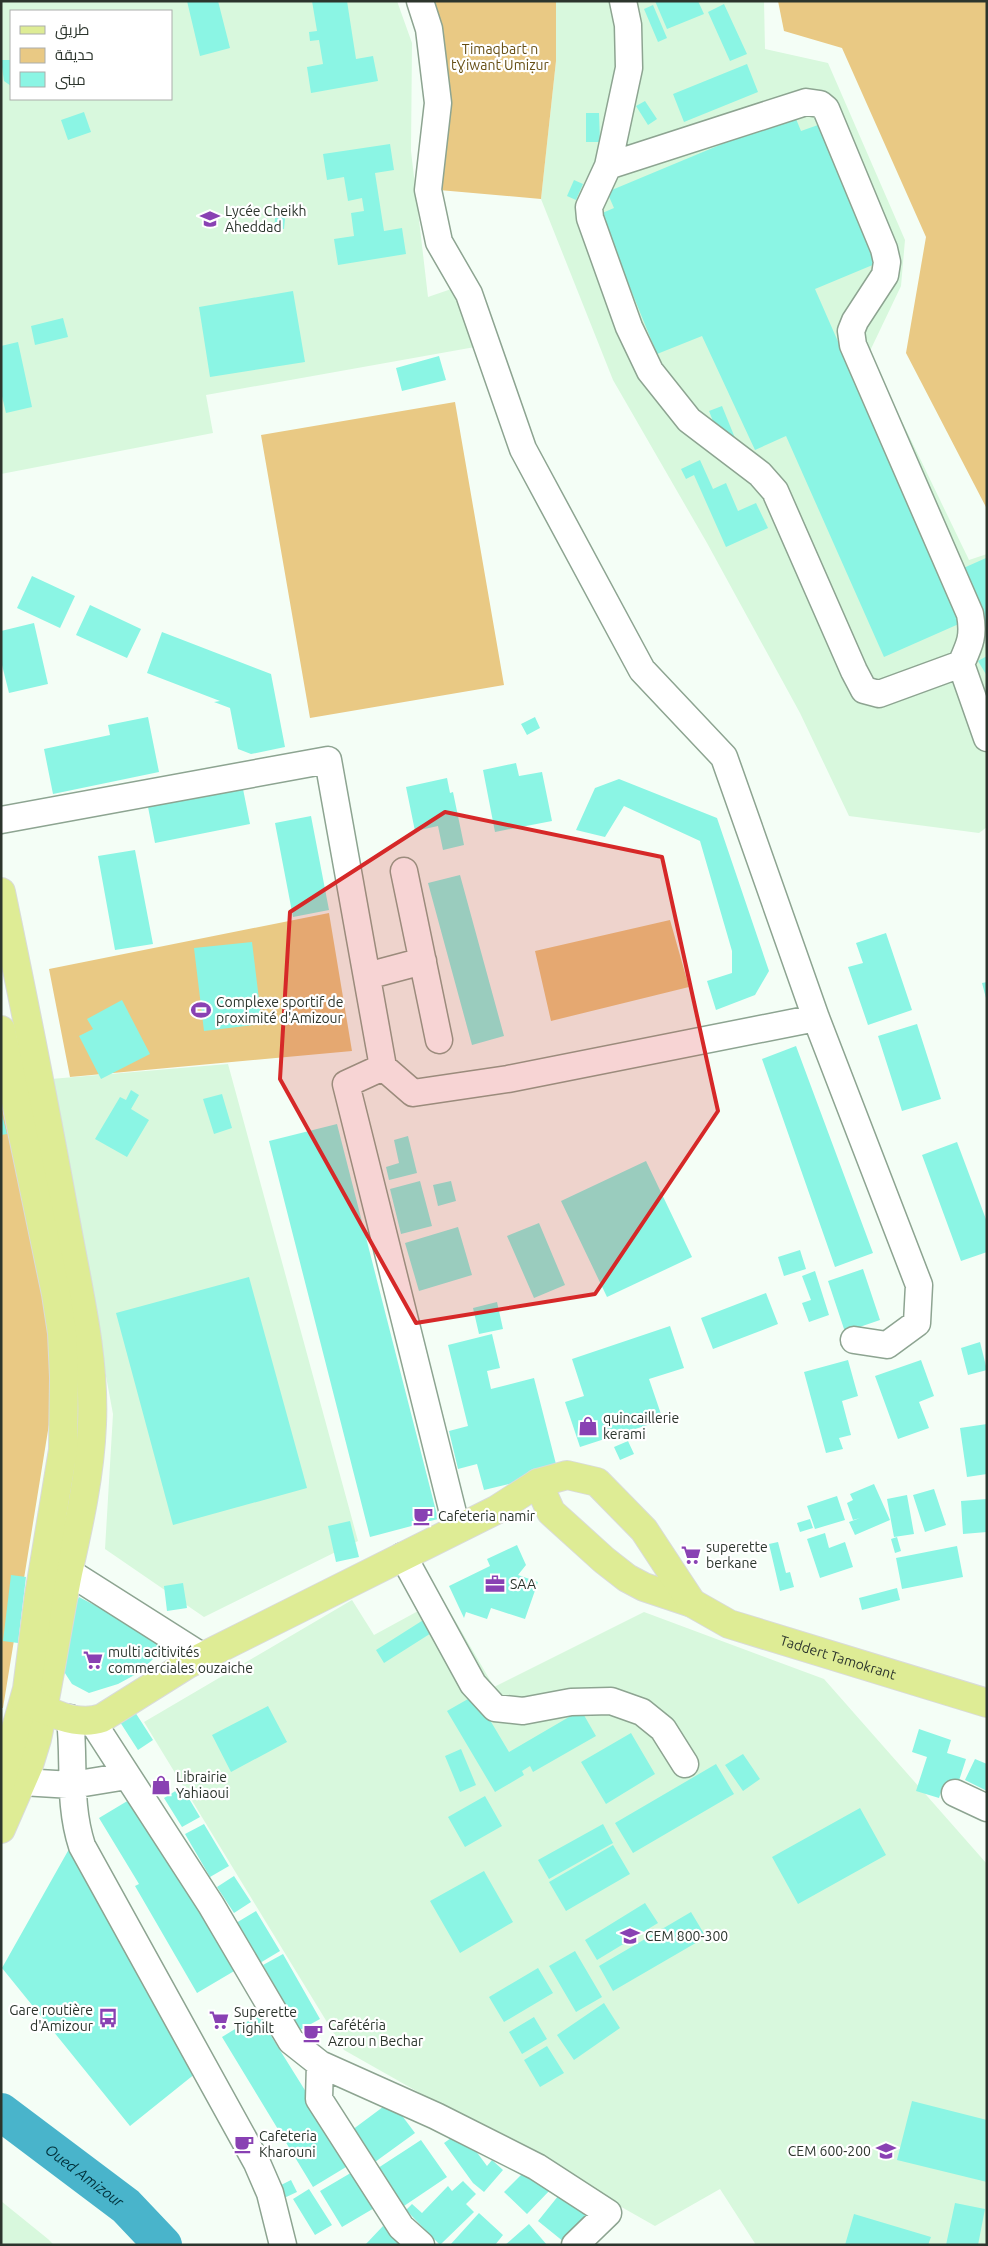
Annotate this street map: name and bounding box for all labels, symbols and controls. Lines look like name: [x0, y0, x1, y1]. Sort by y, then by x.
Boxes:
legend: [10, 10, 172, 100]
text: طريق: [55, 21, 89, 40]
park label: Timaqbart n tɣiwant Umiẓur: [451, 41, 550, 73]
text: حديقة: [55, 46, 94, 63]
text: مبنى: [55, 71, 86, 90]
place label: Lycée Cheikh Aheddad: [225, 203, 307, 235]
school or university icon: Lycée Cheikh Aheddad: [199, 208, 221, 230]
place label: Complexe sportif de proximité d'Amizour: [216, 994, 344, 1026]
sports icon: Complexe sportif de proximité d'Amizour: [190, 999, 212, 1021]
place label: quincaillerie kerami: [603, 1410, 679, 1442]
shop icon: quincaillerie kerami: [577, 1415, 599, 1437]
cafe icon: Cafeteria namir: [412, 1505, 434, 1527]
place label: Cafeteria namir: [438, 1508, 536, 1524]
place label: superette berkane: [706, 1539, 768, 1571]
supermarket icon: superette berkane: [680, 1544, 702, 1566]
office icon: SAA: [484, 1573, 506, 1595]
place label: SAA: [510, 1576, 536, 1592]
street label: Taddert Tamokrant: [778, 1632, 899, 1683]
place label: multi acitivités commerciales ouzaiche: [108, 1644, 253, 1676]
supermarket icon: multi acitivités commerciales ouzaiche: [82, 1649, 104, 1671]
place label: Librairie Yahiaoui: [176, 1769, 229, 1801]
shop icon: Librairie Yahiaoui: [150, 1774, 172, 1796]
school or university icon: CEM 800-300: [619, 1925, 641, 1947]
place label: CEM 800-300: [645, 1928, 728, 1944]
place label: Gare routière d'Amizour: [9, 2002, 94, 2034]
place label: Superette Tighilt: [234, 2004, 297, 2036]
bus stop icon: Gare routière d'Amizour: [97, 2007, 119, 2029]
supermarket icon: Superette Tighilt: [208, 2009, 230, 2031]
place label: Cafétéria Azrou n Bechar: [328, 2017, 424, 2049]
cafe icon: Cafétéria Azrou n Bechar: [302, 2022, 324, 2044]
place label: Cafeteria Kharouni: [259, 2128, 317, 2160]
cafe icon: Cafeteria Kharouni: [233, 2133, 255, 2155]
water label: Oued Amizour: [42, 2140, 128, 2211]
school or university icon: CEM 600-200: [875, 2140, 897, 2162]
place label: CEM 600-200: [788, 2143, 871, 2159]

